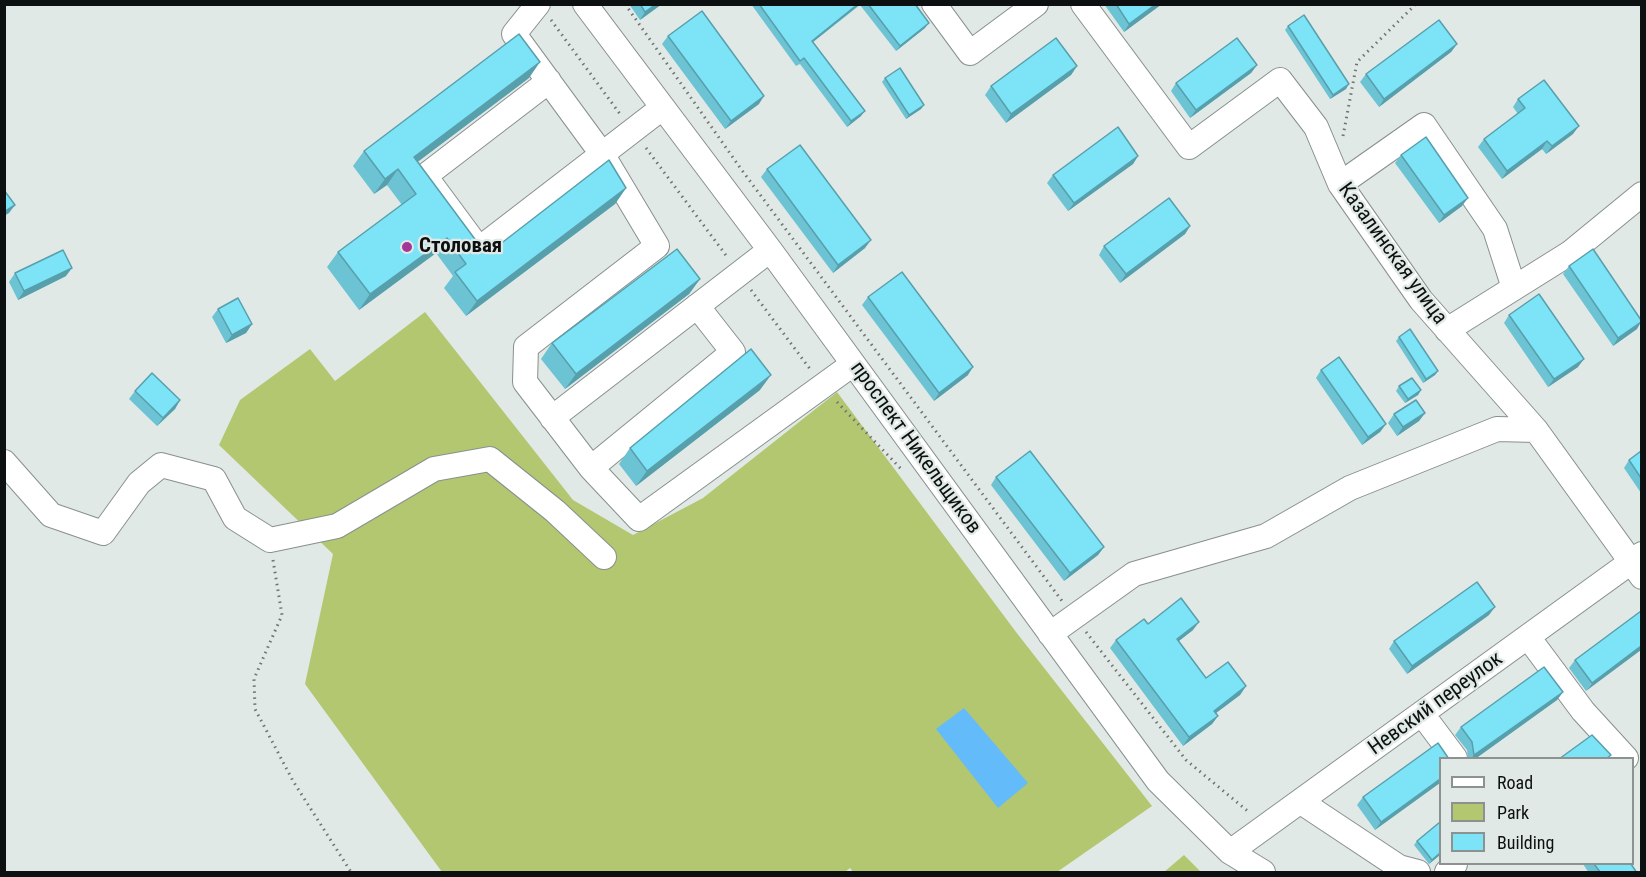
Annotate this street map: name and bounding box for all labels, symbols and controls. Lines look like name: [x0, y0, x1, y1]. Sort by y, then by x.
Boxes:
street label: Казалинская улица: [1332, 178, 1452, 330]
place label: Столовая: [419, 234, 502, 260]
marker: Столовая: [400, 240, 414, 254]
street label: проспект Никельщиков: [844, 357, 986, 539]
street label: Невский переулок: [1364, 647, 1508, 761]
legend: [1439, 757, 1634, 865]
text: Road: [1497, 772, 1533, 793]
text: Park: [1497, 802, 1529, 823]
text: Building: [1497, 832, 1554, 853]

